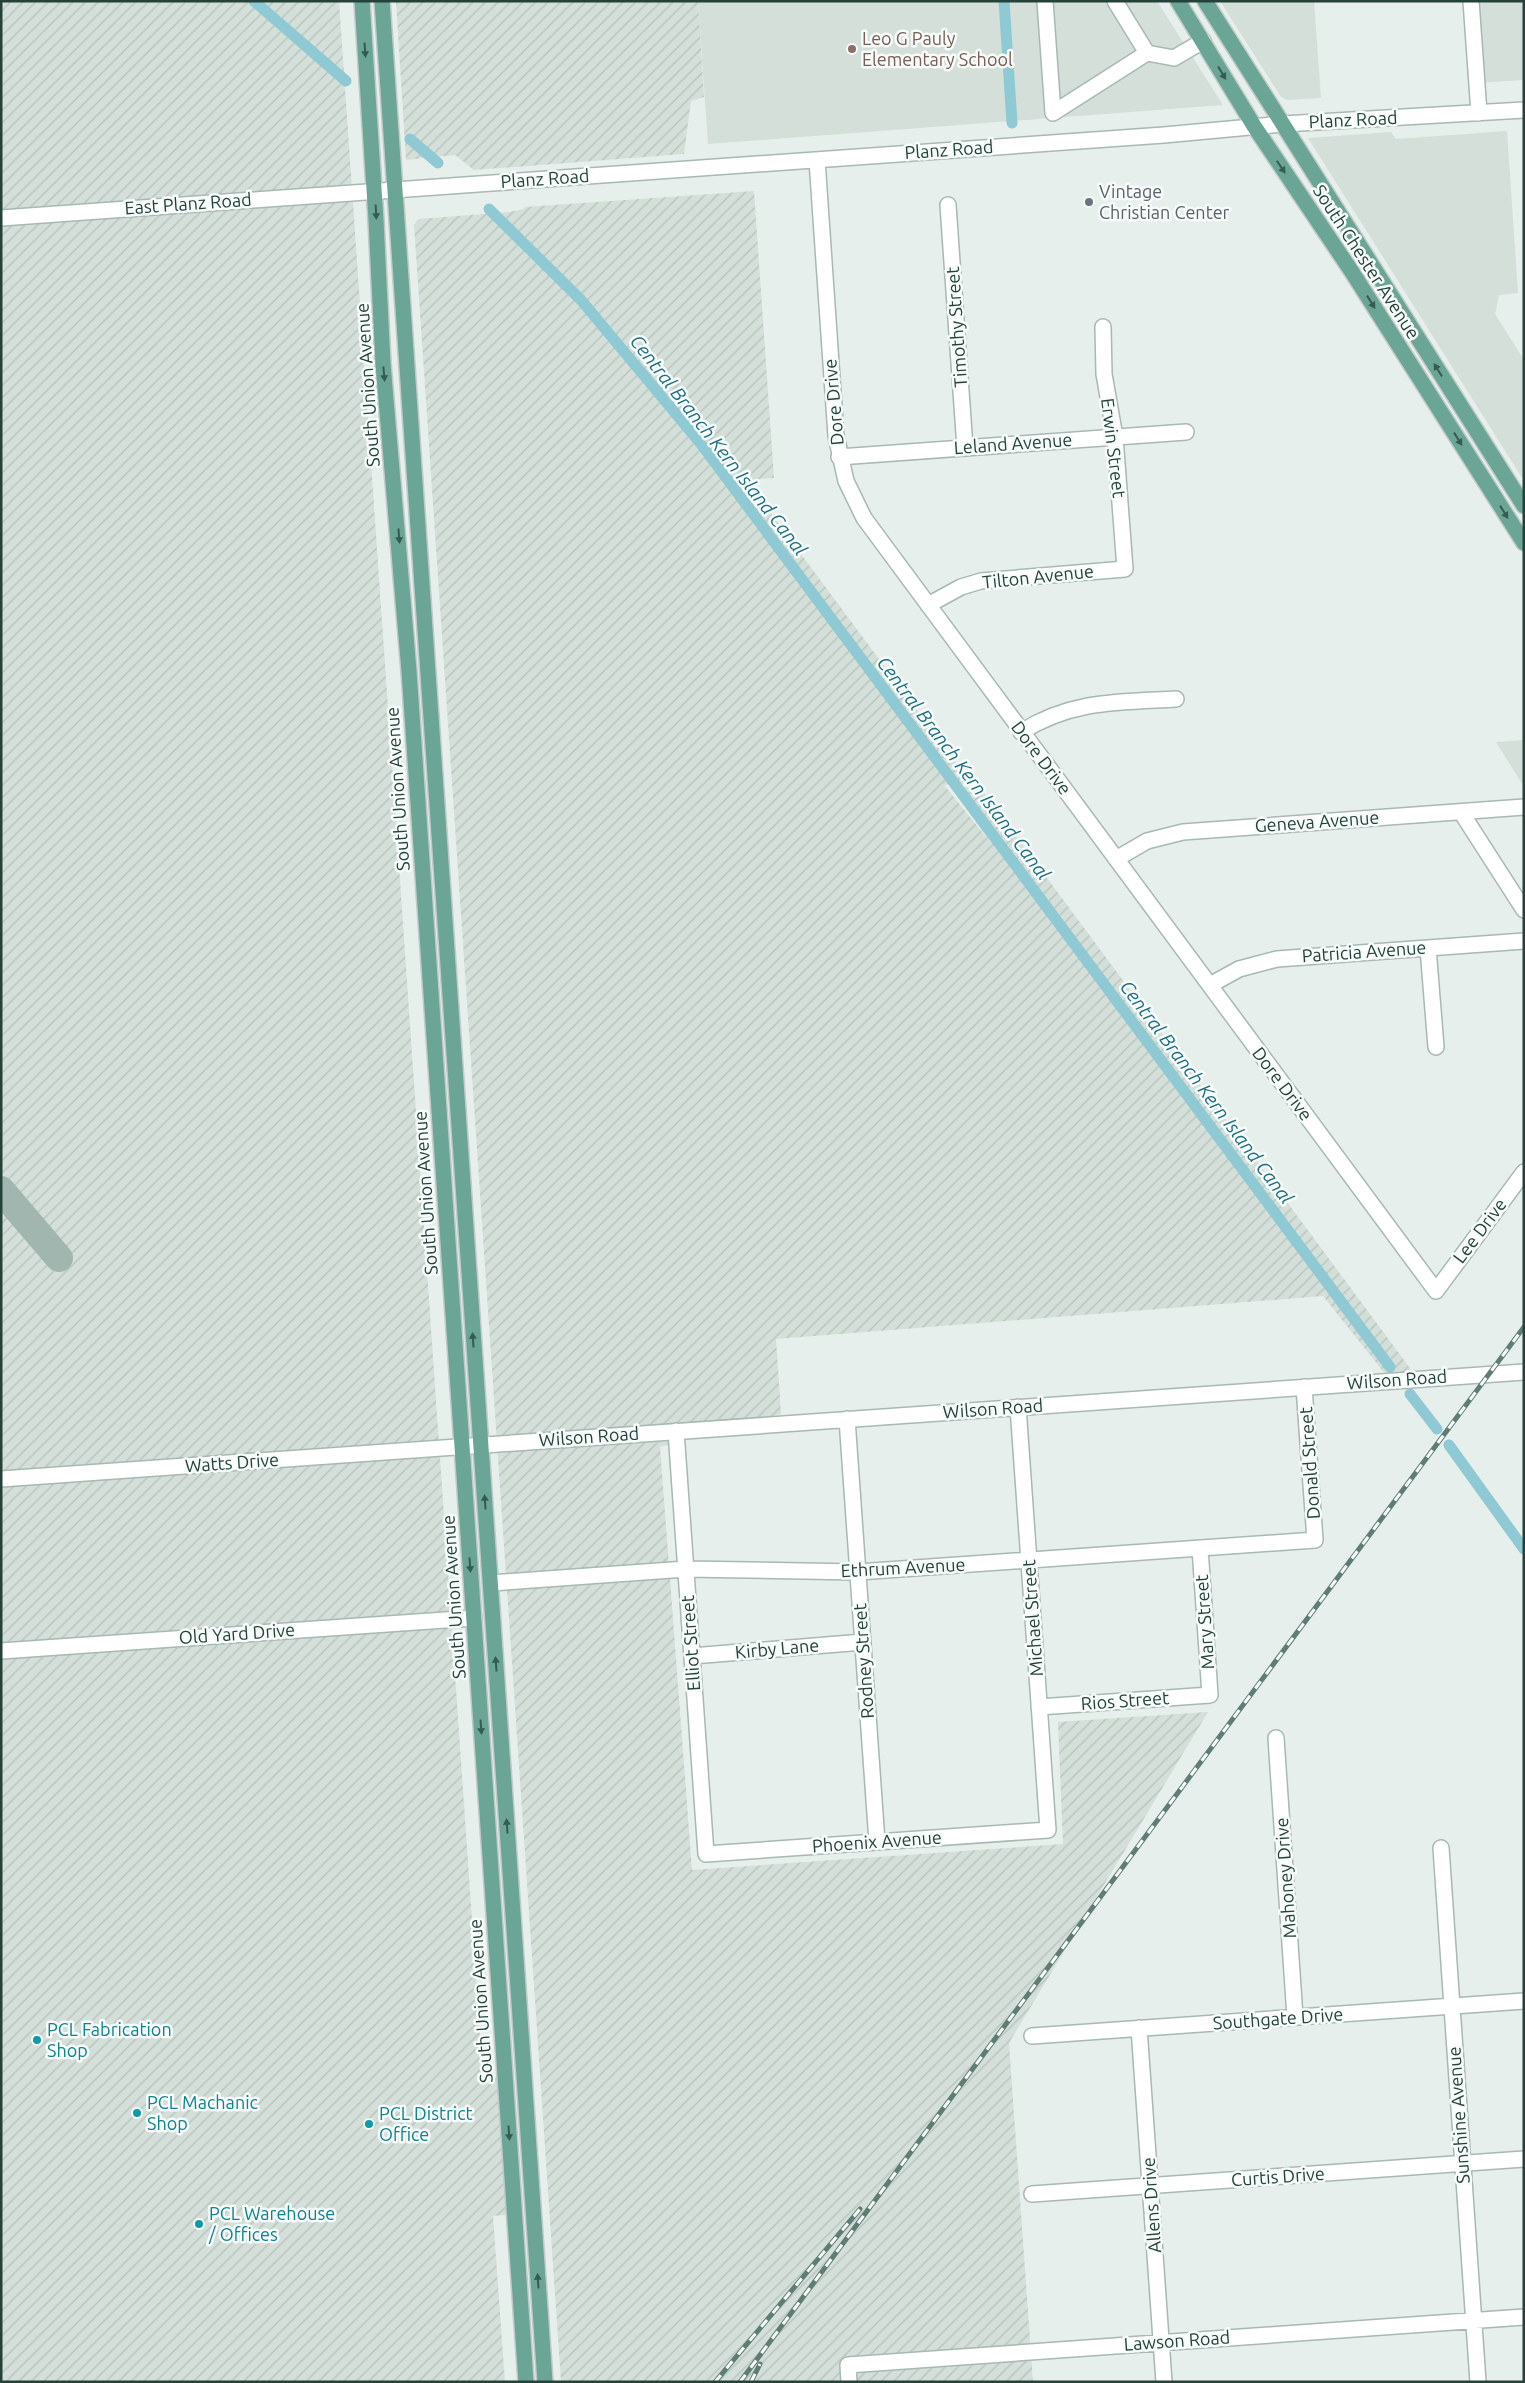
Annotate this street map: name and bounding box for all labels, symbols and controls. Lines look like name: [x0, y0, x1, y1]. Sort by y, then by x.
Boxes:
place label: Leo G Pauly Elementary School: [862, 28, 1013, 69]
one-way arrow: [362, 42, 370, 58]
marker: Leo G Pauly Elementary School: [846, 43, 858, 55]
one-way arrow: [1218, 66, 1227, 79]
street label: Planz Road: [1308, 107, 1398, 131]
street label: Planz Road: [904, 136, 994, 162]
one-way arrow: [1276, 160, 1286, 174]
street label: Planz Road: [500, 165, 590, 191]
place label: Vintage Christian Center: [1099, 181, 1230, 222]
street label: South Chester Avenue: [1310, 181, 1424, 342]
street label: East Planz Road: [124, 189, 252, 217]
marker: Vintage Christian Center: [1083, 196, 1095, 208]
one-way arrow: [372, 204, 380, 220]
street label: Timothy Street: [942, 266, 970, 388]
one-way arrow: [1366, 296, 1376, 309]
street label: South Union Avenue: [351, 302, 383, 468]
water label: Central Branch Kern Island Canal: [626, 330, 812, 560]
street label: Dore Drive: [819, 358, 847, 446]
one-way arrow: [1433, 363, 1443, 377]
one-way arrow: [380, 367, 388, 383]
street label: Erwin Street: [1098, 397, 1130, 499]
street label: Leland Avenue: [953, 429, 1073, 457]
one-way arrow: [1453, 433, 1463, 446]
one-way arrow: [1499, 505, 1508, 518]
one-way arrow: [395, 528, 403, 544]
street label: Tilton Avenue: [981, 560, 1095, 592]
water label: Central Branch Kern Island Canal: [873, 652, 1056, 885]
street label: South Union Avenue: [381, 706, 413, 872]
street label: Dore Drive: [1008, 717, 1076, 798]
street label: Geneva Avenue: [1254, 807, 1380, 835]
street label: Patricia Avenue: [1301, 937, 1427, 965]
water label: Central Branch Kern Island Canal: [1116, 976, 1299, 1209]
street label: Dore Drive: [1249, 1043, 1317, 1124]
street label: South Union Avenue: [409, 1110, 441, 1276]
street label: Lee Drive: [1448, 1194, 1510, 1267]
one-way arrow: [469, 1331, 477, 1347]
street label: Wilson Road: [1346, 1366, 1448, 1392]
street label: Wilson Road: [942, 1395, 1044, 1421]
street label: Donald Street: [1295, 1406, 1323, 1520]
street label: Wilson Road: [538, 1423, 640, 1449]
street label: Watts Drive: [184, 1449, 280, 1475]
one-way arrow: [480, 1494, 488, 1510]
street label: South Union Avenue: [437, 1514, 469, 1680]
street label: Ethrum Avenue: [840, 1554, 966, 1580]
one-way arrow: [467, 1557, 475, 1573]
street label: Michael Street: [1018, 1559, 1046, 1677]
street label: Mary Street: [1191, 1574, 1217, 1670]
street label: Elliot Street: [677, 1595, 703, 1692]
street label: Rodney Street: [849, 1603, 877, 1719]
street label: Old Yard Drive: [178, 1619, 296, 1647]
street label: Kirby Lane: [734, 1634, 820, 1662]
one-way arrow: [492, 1656, 500, 1672]
street label: Rios Street: [1080, 1687, 1170, 1713]
one-way arrow: [478, 1719, 486, 1735]
street label: Mahoney Drive: [1271, 1817, 1299, 1939]
one-way arrow: [503, 1818, 511, 1834]
street label: Phoenix Avenue: [811, 1826, 942, 1856]
street label: South Union Avenue: [464, 1918, 496, 2084]
street label: Southgate Drive: [1212, 2003, 1344, 2033]
place label: PCL Fabrication Shop: [47, 2019, 172, 2060]
marker: PCL Fabrication Shop: [31, 2034, 43, 2046]
street label: Sunshine Avenue: [1443, 2046, 1473, 2184]
place label: PCL Machanic Shop: [147, 2092, 258, 2133]
place label: PCL District Office: [379, 2103, 473, 2144]
marker: PCL Machanic Shop: [131, 2107, 143, 2119]
marker: PCL District Office: [363, 2118, 375, 2130]
one-way arrow: [505, 2126, 513, 2142]
street label: Allens Drive: [1138, 2157, 1164, 2254]
street label: Curtis Drive: [1230, 2163, 1325, 2189]
place label: PCL Warehouse / Offices: [208, 2203, 335, 2244]
marker: PCL Warehouse / Offices: [193, 2218, 205, 2230]
one-way arrow: [534, 2272, 542, 2288]
street label: Lawson Road: [1123, 2326, 1231, 2354]

